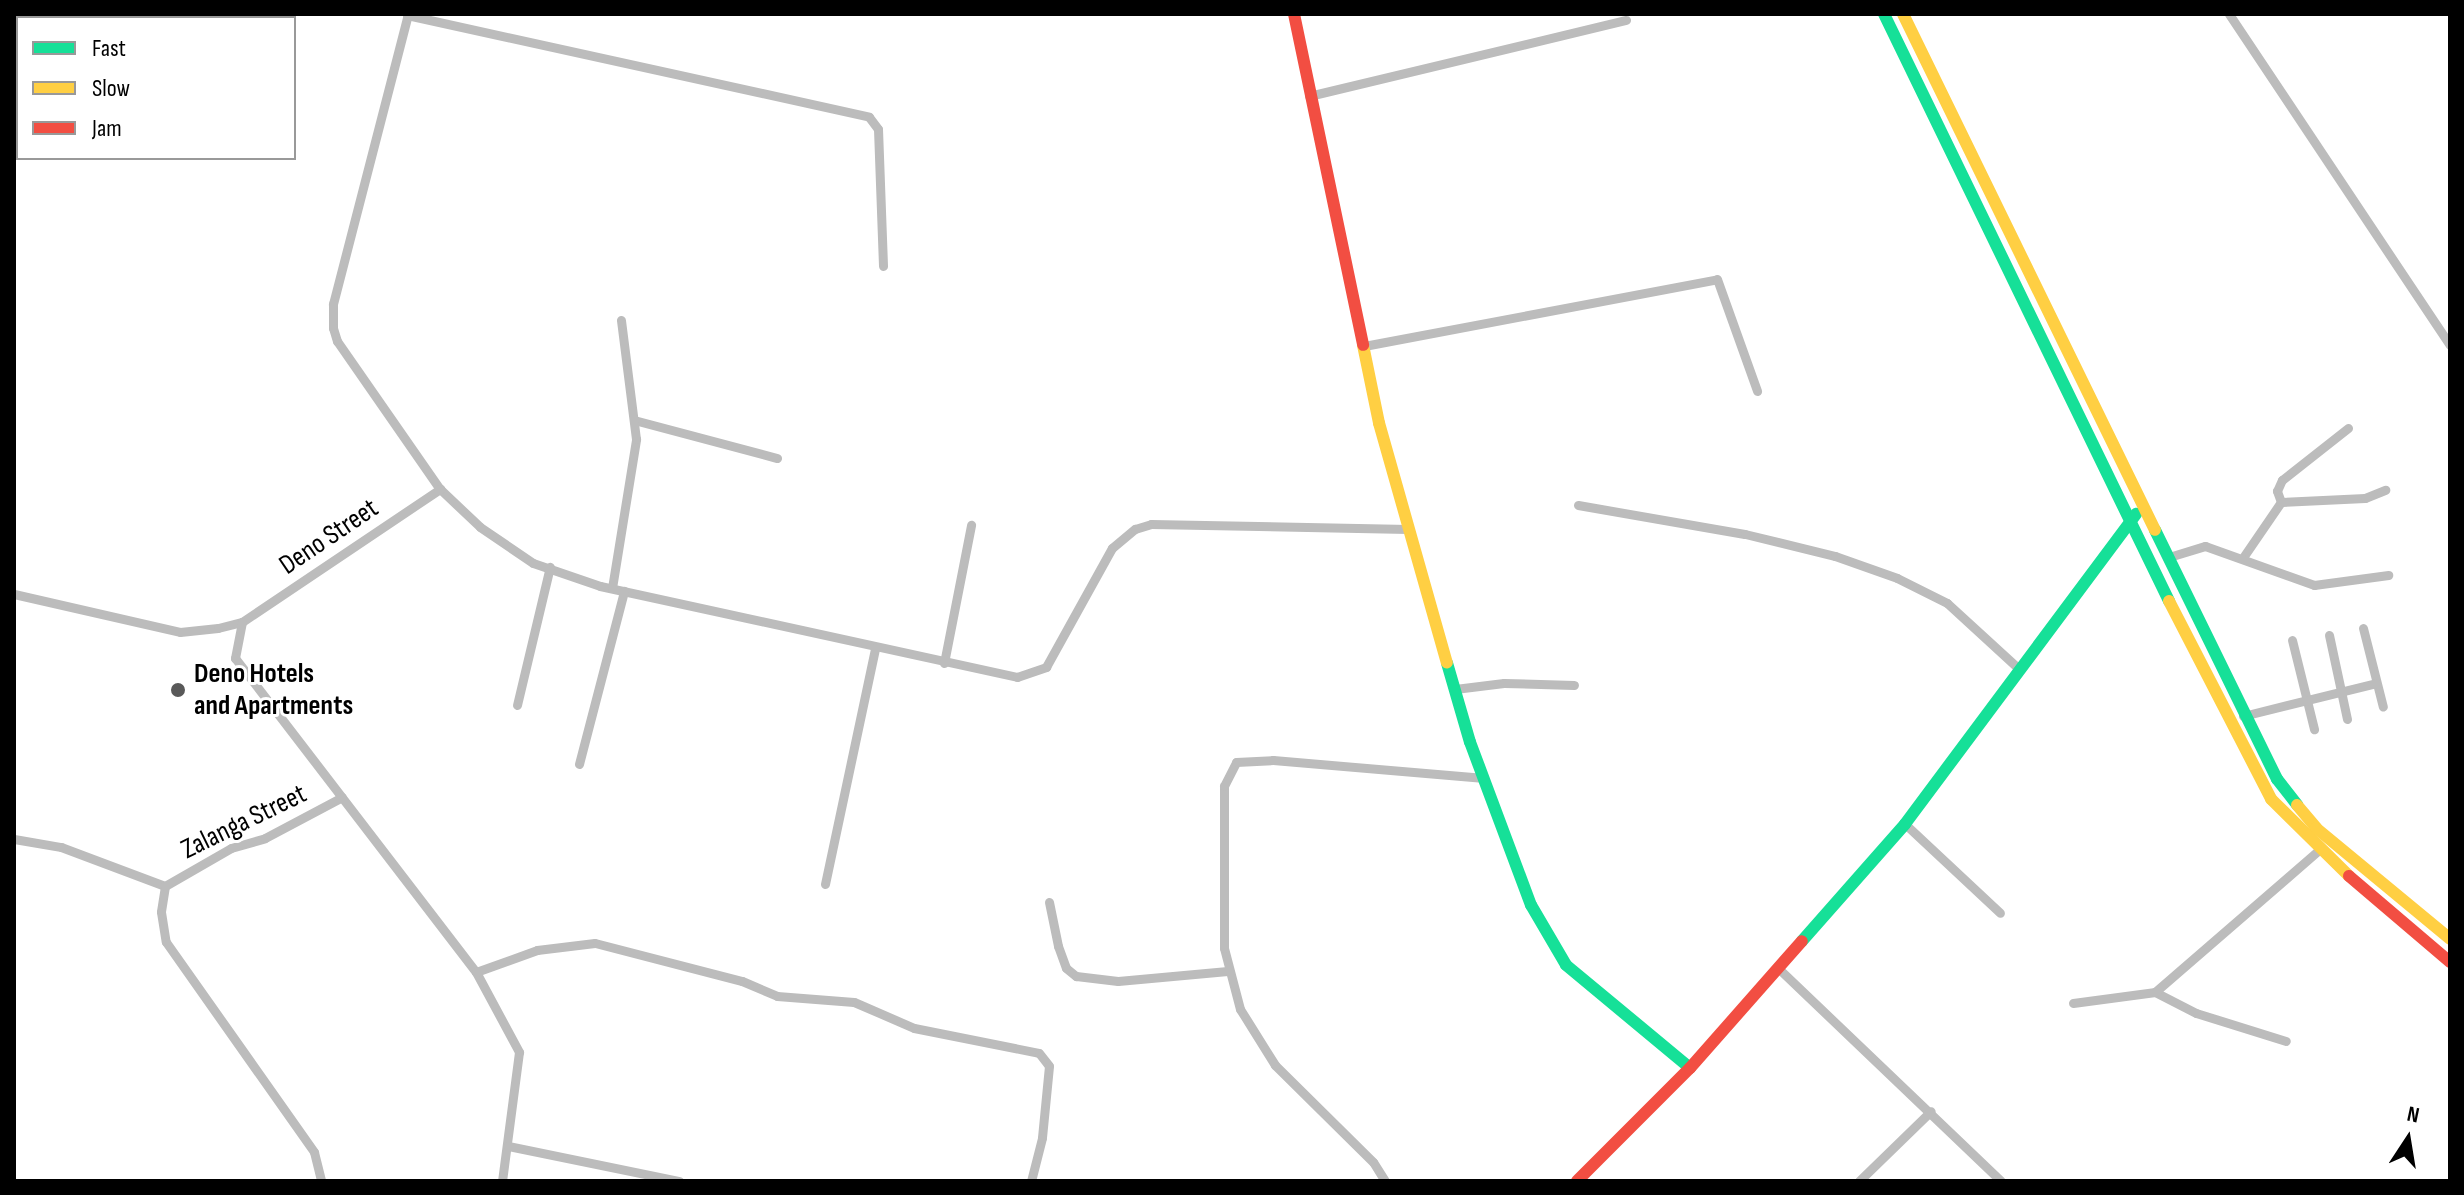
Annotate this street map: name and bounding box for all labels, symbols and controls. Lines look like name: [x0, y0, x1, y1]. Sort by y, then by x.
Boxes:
legend: [16, 16, 296, 160]
text: Fast: [92, 34, 126, 63]
text: Slow: [92, 74, 130, 103]
text: Jam: [92, 114, 122, 143]
street label: Deno Street: [273, 492, 385, 582]
place label: Deno Hotels and Apartments: [194, 657, 353, 723]
marker: Deno Hotels and Apartments: [169, 681, 187, 699]
street label: Zalanga Street: [176, 777, 312, 867]
north arrow: [2368, 1099, 2448, 1179]
text: N: [2405, 1101, 2422, 1129]

